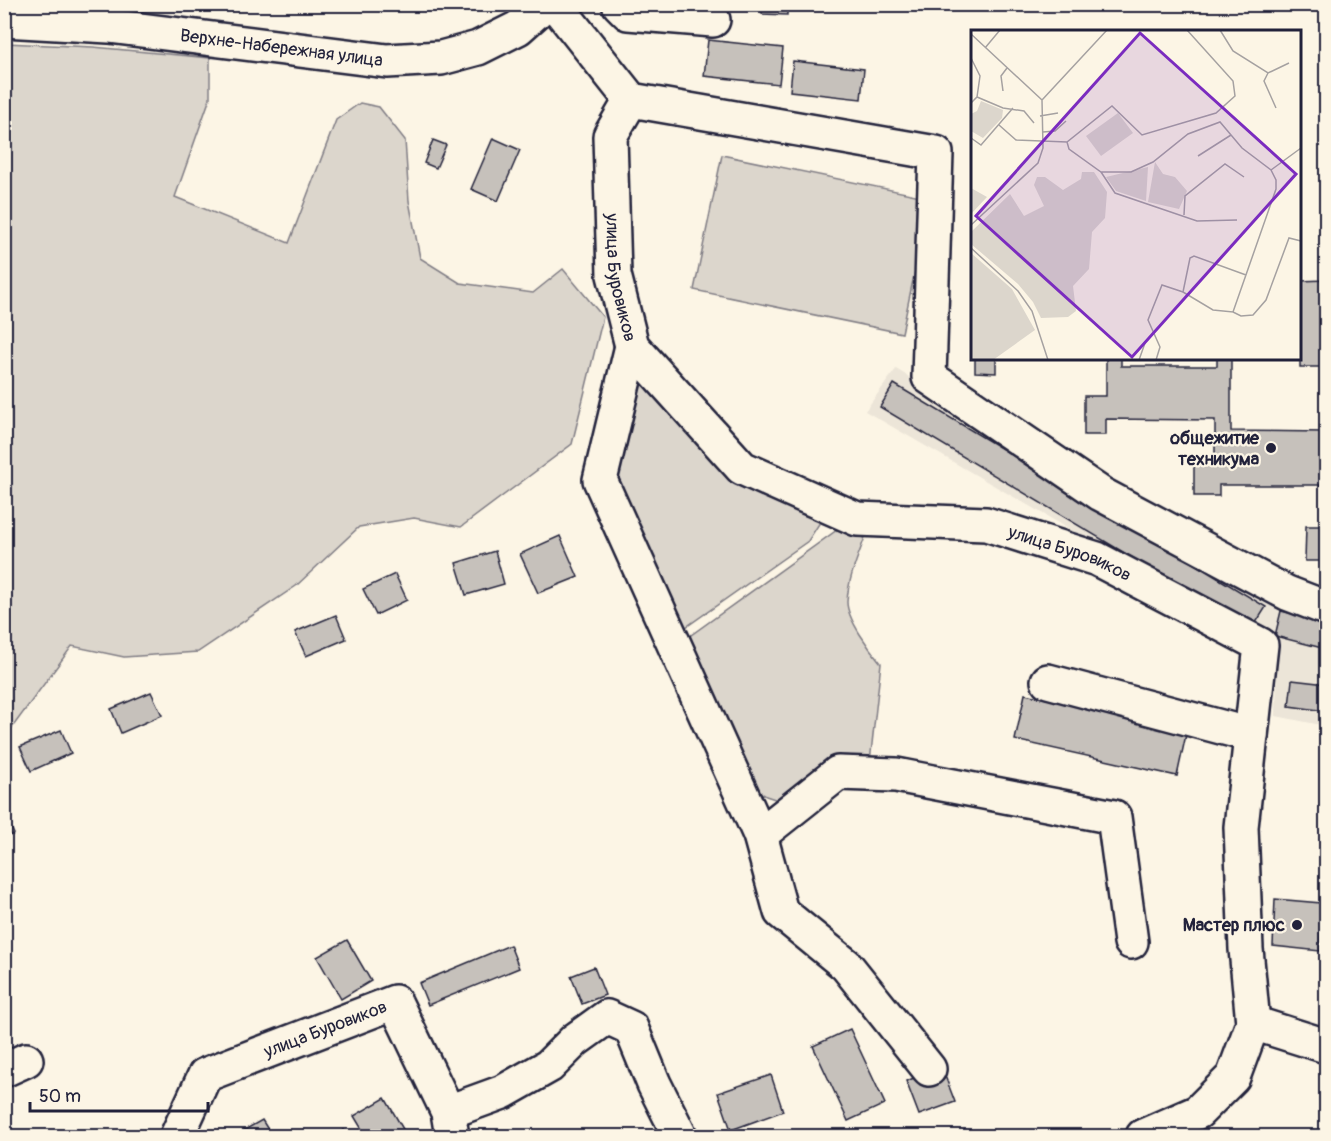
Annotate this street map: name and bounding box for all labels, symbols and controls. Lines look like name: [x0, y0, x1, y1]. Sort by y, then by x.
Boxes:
street label: Верхне-Набережная улица: [179, 24, 384, 72]
inset map: [971, 30, 1301, 360]
street label: улица Буровиков: [601, 212, 642, 344]
place label: общежитие техникума: [1169, 427, 1260, 471]
marker: общежитие техникума: [1264, 441, 1278, 455]
street label: улица Буровиков: [1004, 520, 1136, 587]
place label: Мастер плюс: [1183, 914, 1285, 937]
marker: Мастер плюс: [1290, 918, 1304, 932]
street label: улица Буровиков: [260, 995, 390, 1063]
scale bar: [30, 1075, 208, 1113]
text: 50 m: [39, 1085, 81, 1108]

